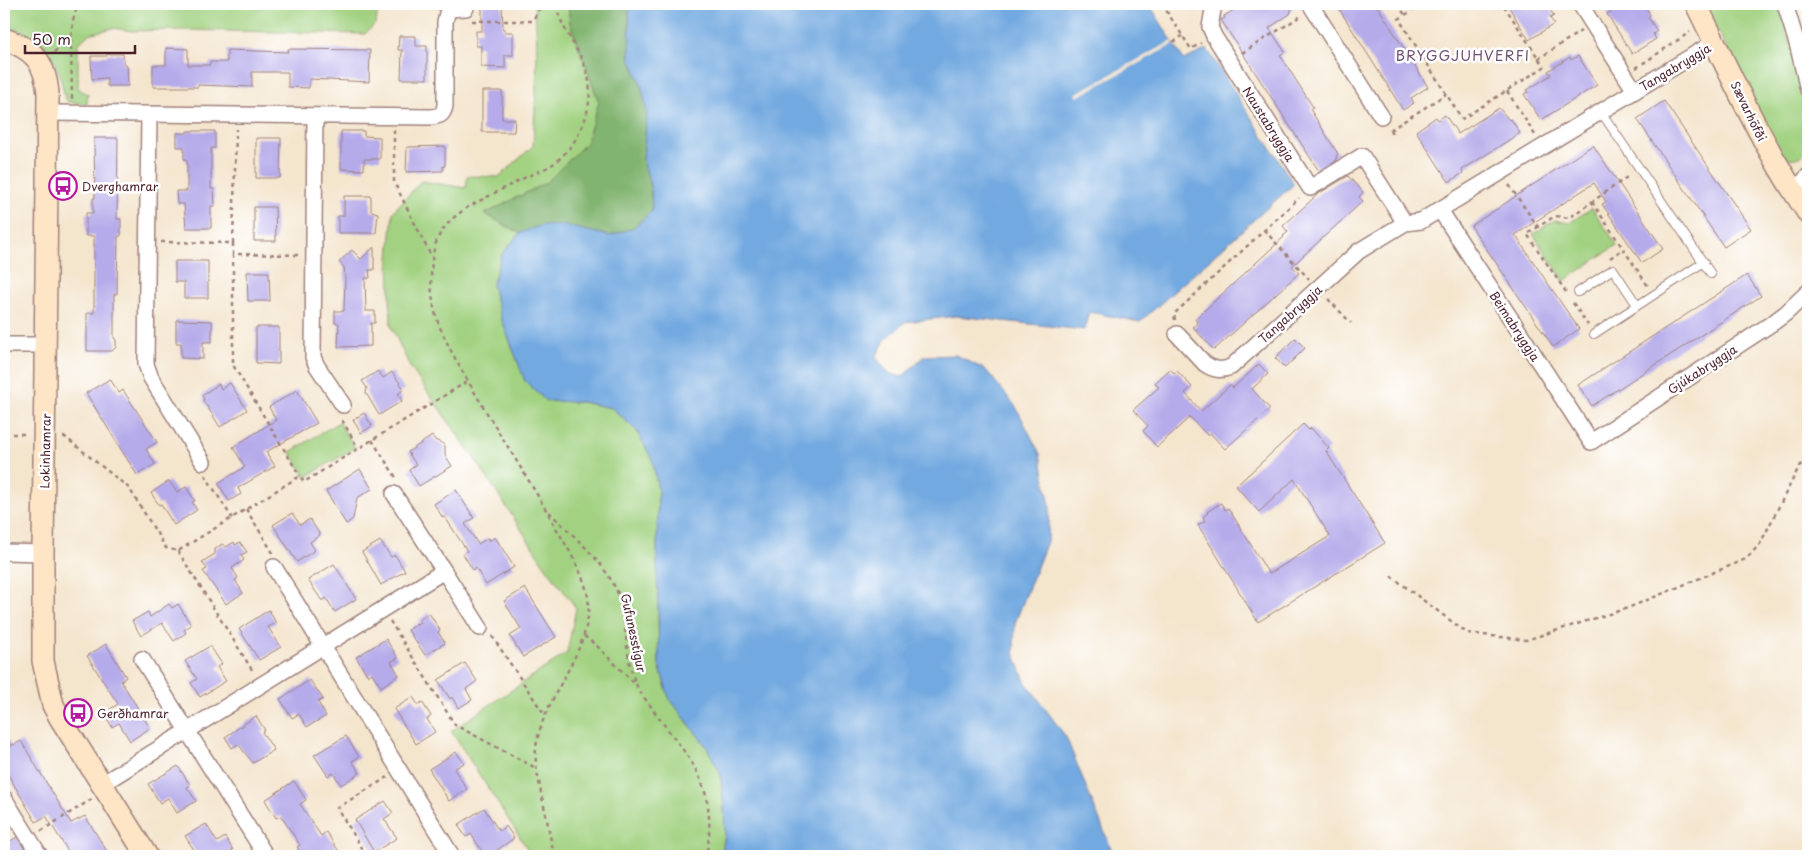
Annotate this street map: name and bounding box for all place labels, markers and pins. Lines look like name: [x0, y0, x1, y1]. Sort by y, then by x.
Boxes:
bus stop icon: Dverghamrar: [48, 171, 78, 201]
place label: Dverghamrar: [82, 177, 159, 195]
bus stop icon: Gerðhamrar: [63, 698, 93, 728]
place label: Gerðhamrar: [97, 704, 169, 722]

